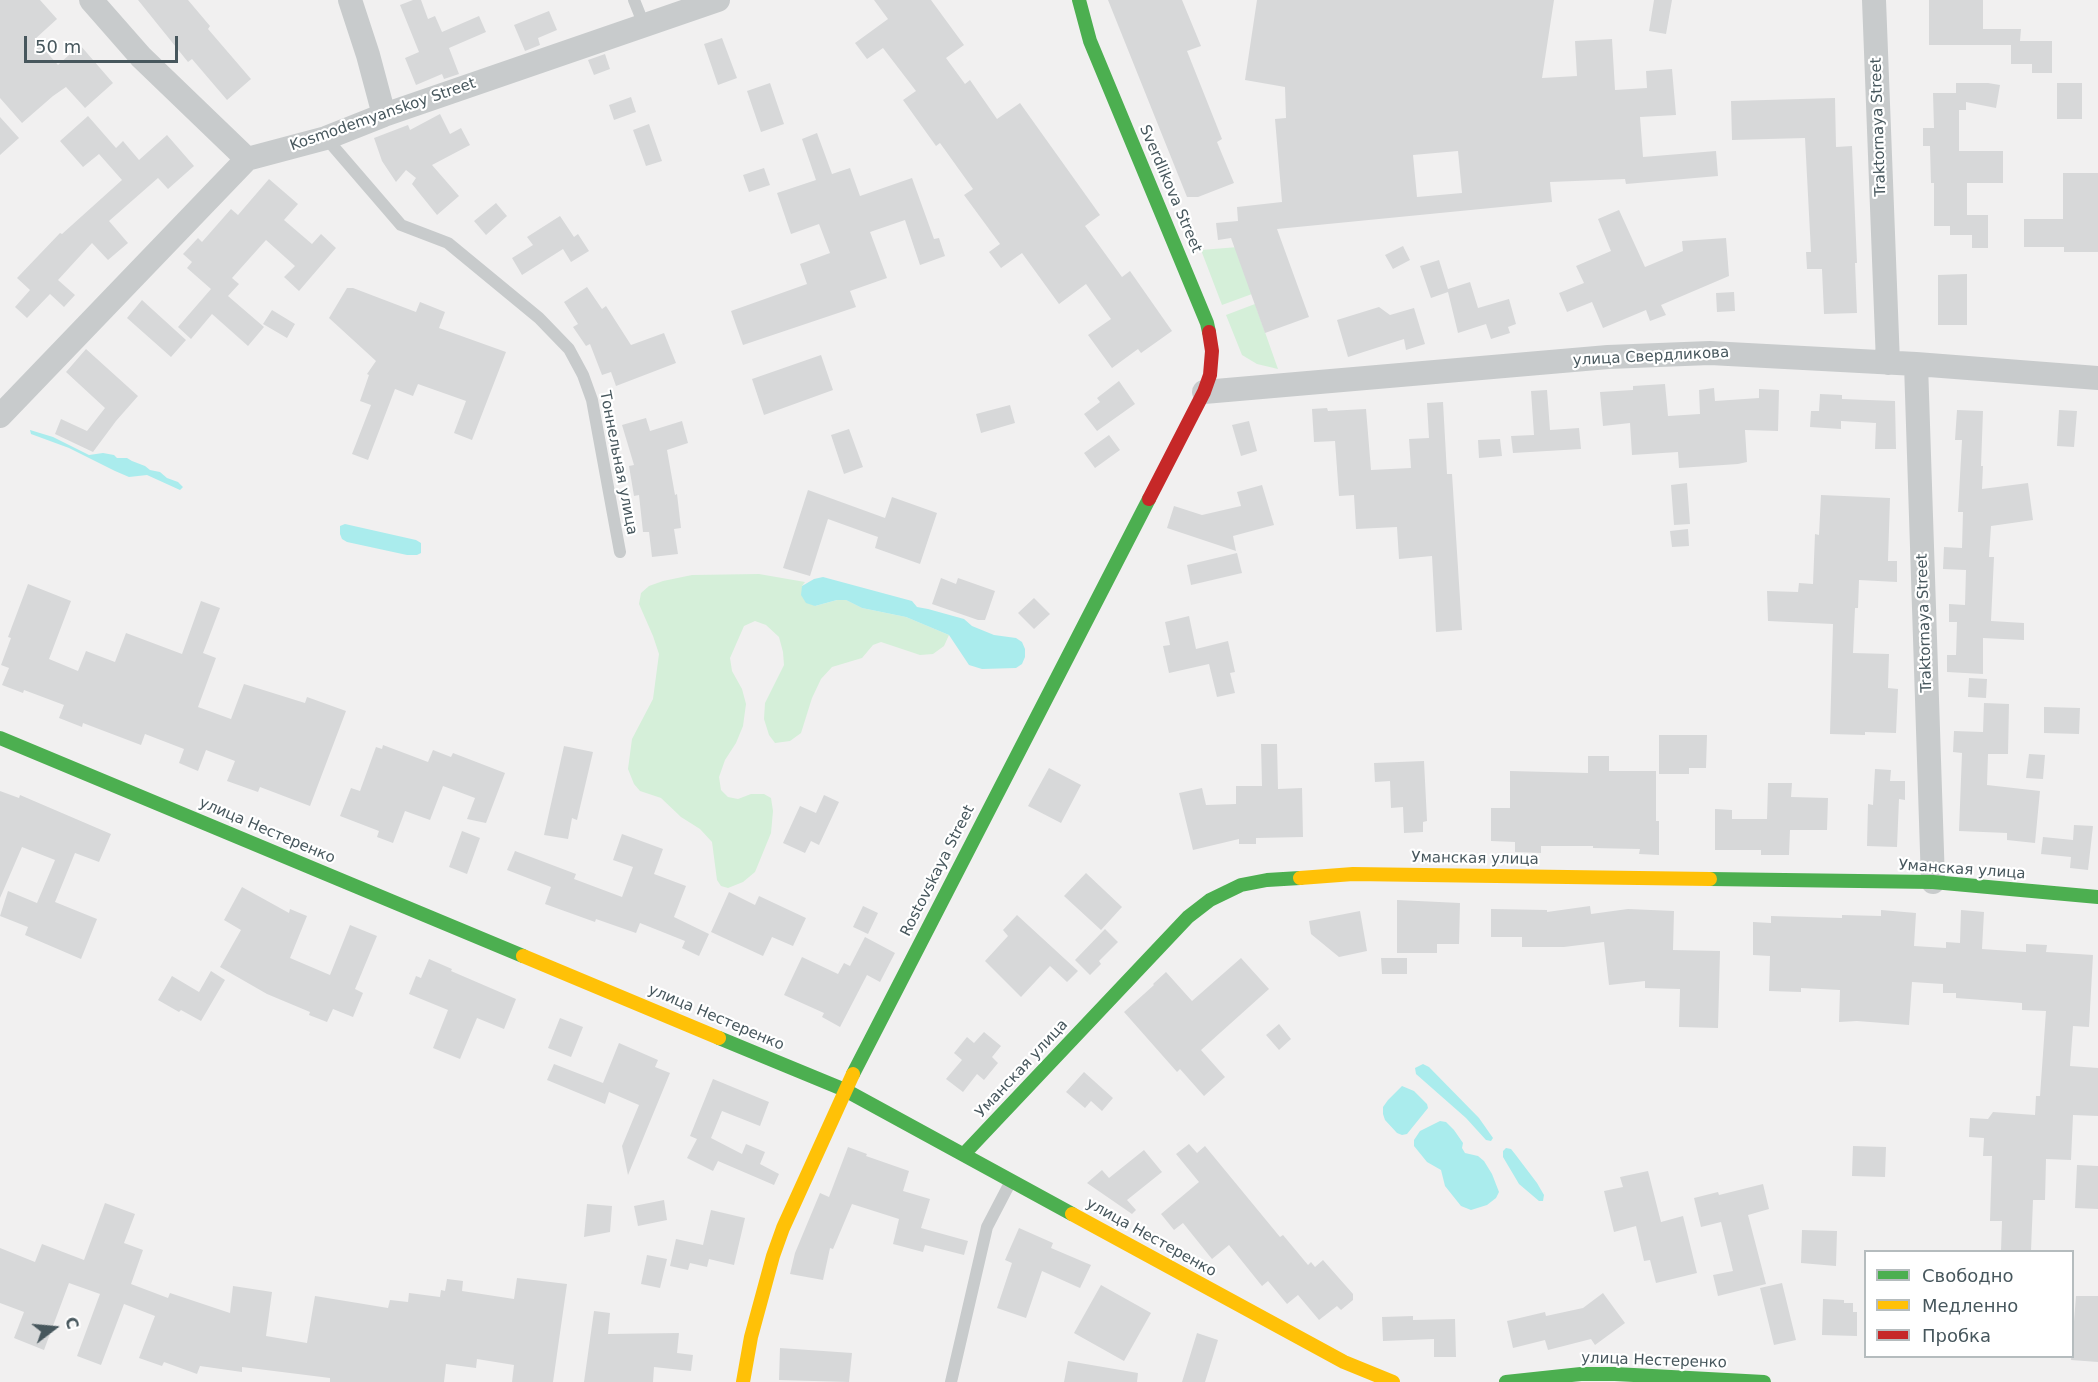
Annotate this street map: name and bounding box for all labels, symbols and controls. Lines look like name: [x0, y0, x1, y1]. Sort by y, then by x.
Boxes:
scale bar: [27, 24, 182, 62]
text: 50 m: [35, 36, 81, 57]
street label: Traktornaya Street: [1868, 57, 1890, 197]
street label: Kosmodemyanskoy Street: [288, 75, 478, 155]
street label: Sverdlikova Street: [1135, 122, 1205, 256]
street label: улица Свердликова: [1572, 344, 1730, 370]
street label: Тоннельная улица: [595, 390, 641, 536]
street label: Traktornaya Street: [1914, 553, 1936, 693]
street label: улица Нестеренко: [196, 794, 338, 868]
street label: Rostovskaya Street: [897, 803, 979, 939]
street label: Уманская улица: [1411, 849, 1539, 869]
street label: Уманская улица: [1898, 857, 2026, 883]
street label: улица Нестеренко: [645, 981, 787, 1055]
street label: Уманская улица: [972, 1016, 1072, 1122]
street label: улица Нестеренко: [1083, 1195, 1219, 1281]
legend: [1864, 1250, 2074, 1358]
text: Свободно: [1922, 1265, 2014, 1286]
text: Медленно: [1922, 1295, 2018, 1316]
north arrow: [24, 1298, 84, 1358]
text: С: [61, 1315, 83, 1331]
text: Пробка: [1922, 1325, 1991, 1346]
street label: улица Нестеренко: [1581, 1349, 1727, 1373]

